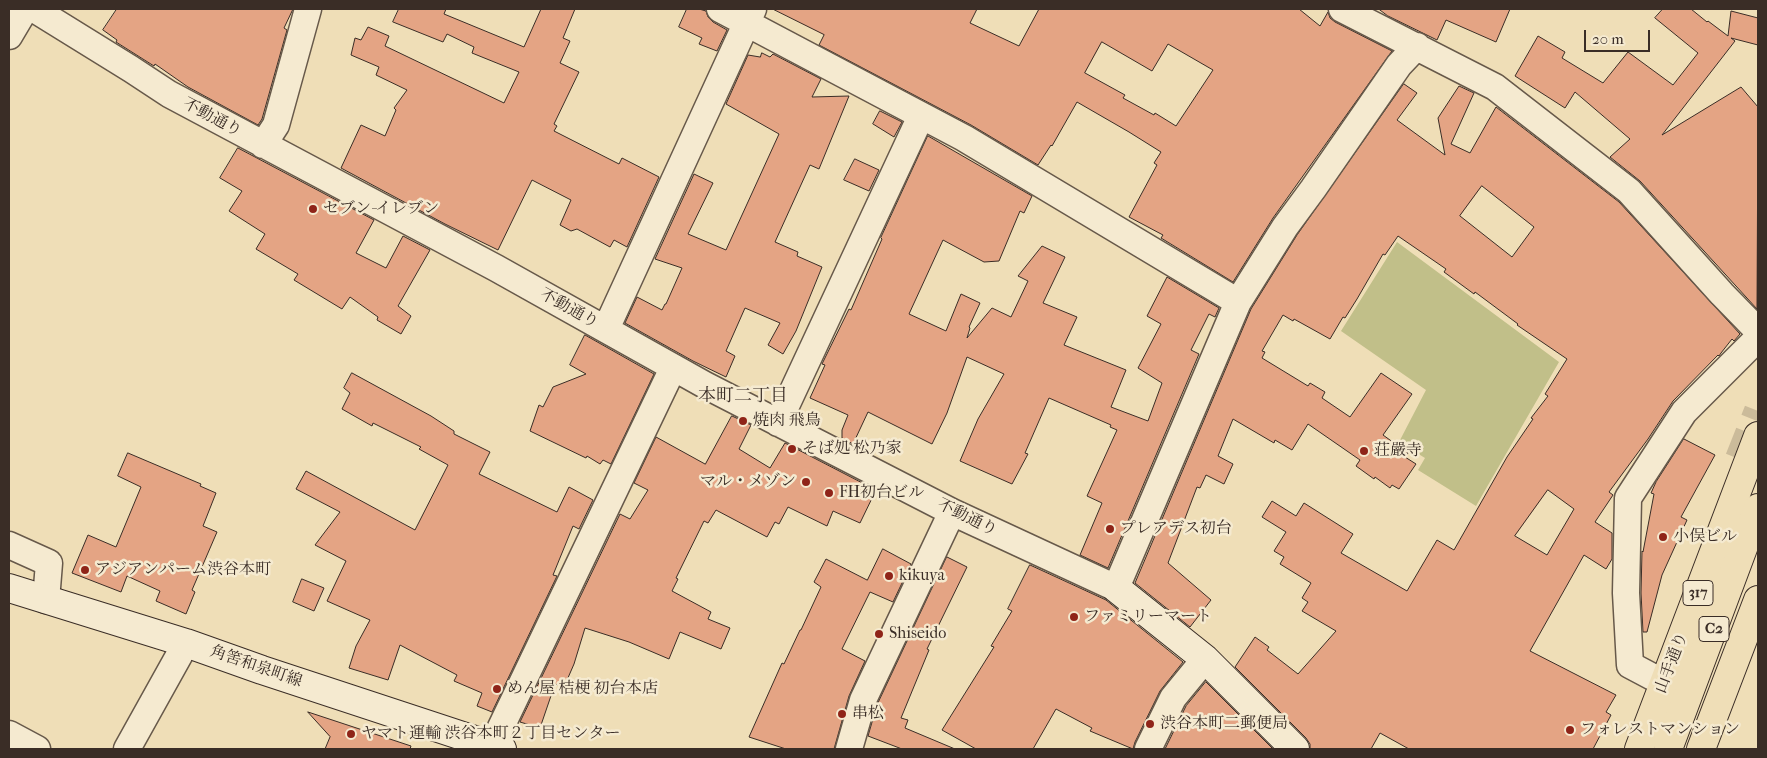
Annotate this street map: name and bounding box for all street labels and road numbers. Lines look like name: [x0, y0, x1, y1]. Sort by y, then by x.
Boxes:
street label: 不動通り: [179, 95, 245, 141]
street label: 不動通り: [536, 285, 602, 333]
street label: 不動通り: [934, 495, 1000, 541]
road number: 317: [1683, 580, 1713, 606]
road number: C2: [1699, 616, 1729, 642]
street label: 山手通り: [1652, 630, 1692, 696]
street label: 角筈和泉町線: [207, 642, 305, 692]

